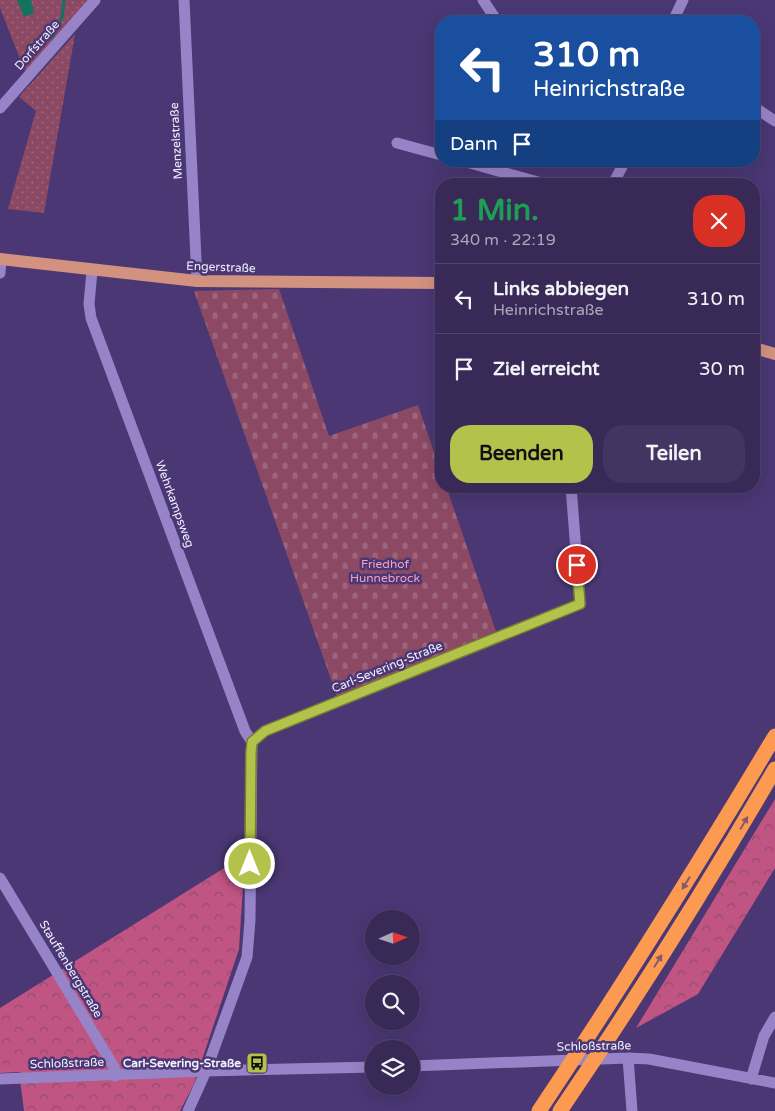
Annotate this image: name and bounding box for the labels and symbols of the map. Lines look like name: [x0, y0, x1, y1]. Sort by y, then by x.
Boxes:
street label: Dorfstraße: [12, 17, 62, 73]
street label: Menzelstraße: [167, 102, 185, 180]
street label: Engerstraße: [186, 259, 256, 275]
street label: Wehrkampsweg: [153, 459, 197, 549]
pin: [556, 544, 598, 586]
park label: Friedhof Hunnebrock: [350, 557, 420, 585]
street label: Carl-Severing-Straße: [330, 638, 445, 696]
one-way arrow: [739, 816, 748, 830]
position arrow: [223, 837, 275, 889]
one-way arrow: [681, 877, 691, 890]
north arrow: [365, 910, 420, 965]
street label: Stauffenbergstraße: [36, 918, 106, 1020]
one-way arrow: [654, 955, 663, 968]
street label: Schloßstraße: [557, 1038, 632, 1054]
bus stop icon: Carl-Severing-Straße: [245, 1051, 269, 1075]
street label: Schloßstraße: [30, 1055, 105, 1071]
place label: Carl-Severing-Straße: [123, 1056, 241, 1071]

